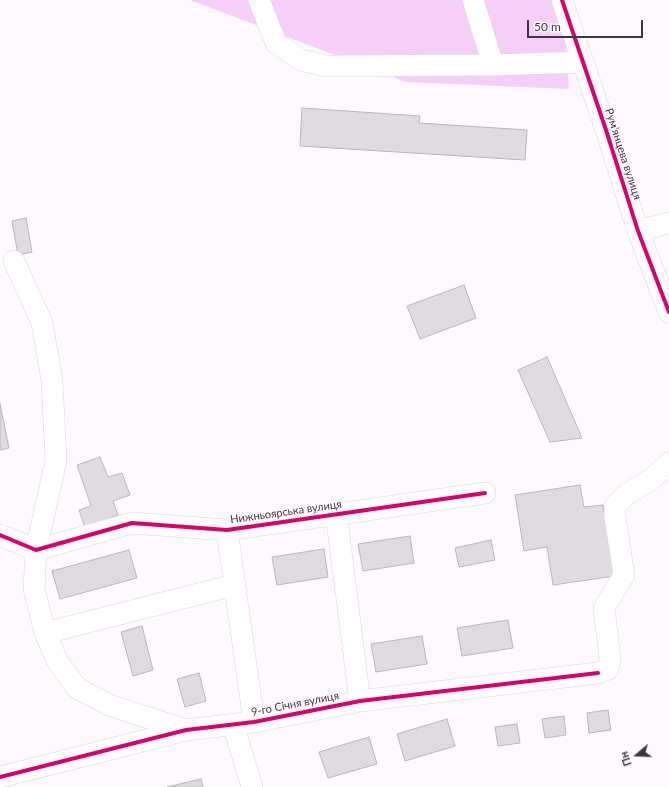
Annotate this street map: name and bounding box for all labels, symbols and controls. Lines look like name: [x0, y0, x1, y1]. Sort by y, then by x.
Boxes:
scale bar: [529, 12, 645, 38]
text: 50 m: [534, 19, 561, 34]
street label: Рум’янцева вулиця: [602, 107, 644, 201]
street label: Нижньоярська вулиця: [229, 498, 343, 526]
street label: 9-го Січня вулиця: [250, 689, 340, 719]
north arrow: [617, 735, 657, 775]
text: Пн: [617, 750, 634, 768]

